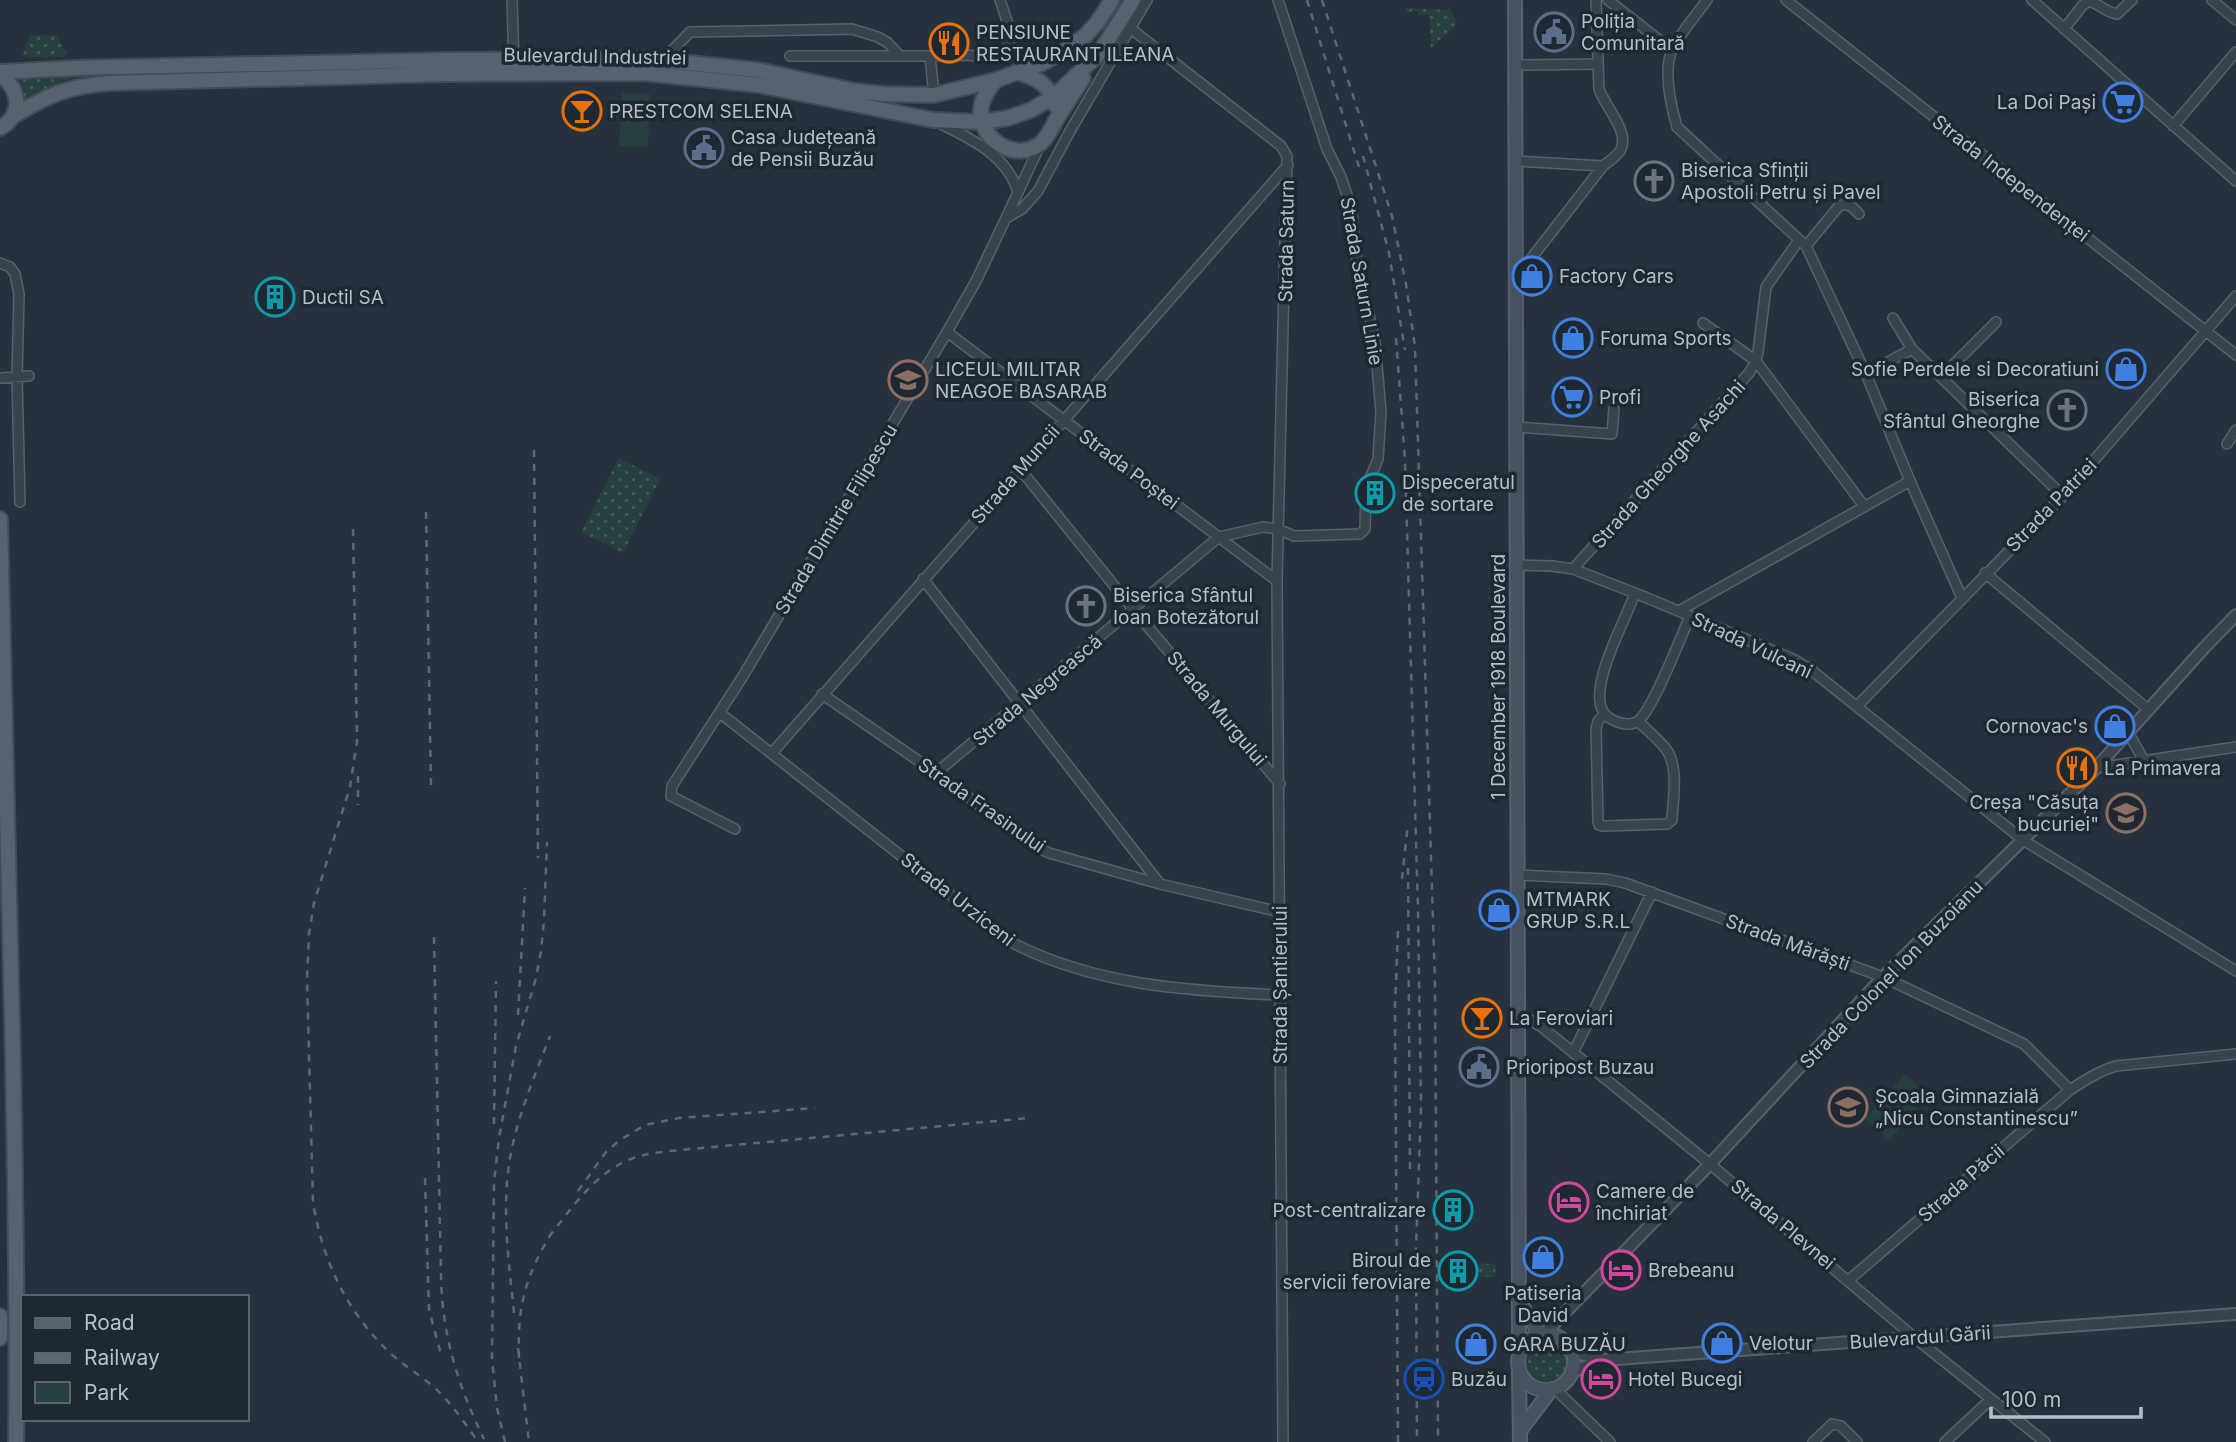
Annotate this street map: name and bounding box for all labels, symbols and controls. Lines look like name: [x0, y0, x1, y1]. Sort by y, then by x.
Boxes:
place label: Poliția Comunitară: [1581, 10, 1685, 55]
public building icon: Poliția Comunitară: [1533, 11, 1575, 53]
place label: PENSIUNE RESTAURANT ILEANA: [976, 21, 1174, 66]
restaurant icon: PENSIUNE RESTAURANT ILEANA: [928, 22, 970, 64]
street label: Bulevardul Industriei: [503, 43, 687, 70]
supermarket icon: La Doi Pași: [2102, 81, 2144, 123]
bar icon: PRESTCOM SELENA: [561, 90, 603, 132]
place label: La Doi Pași: [1997, 91, 2096, 114]
place label: PRESTCOM SELENA: [609, 100, 793, 123]
street label: Strada Independenței: [1928, 110, 2094, 247]
place label: Casa Județeană de Pensii Buzău: [731, 126, 876, 171]
public building icon: Casa Județeană de Pensii Buzău: [683, 127, 725, 169]
place label: Biserica Sfinții Apostoli Petru și Pavel: [1681, 159, 1881, 204]
church icon: Biserica Sfinții Apostoli Petru și Pavel: [1633, 160, 1675, 202]
street label: Strada Saturn: [1274, 179, 1299, 303]
street label: Strada Saturn Linie: [1335, 195, 1388, 367]
shop icon: Factory Cars: [1511, 255, 1553, 297]
place label: Factory Cars: [1559, 265, 1674, 288]
building icon: Ductil SA: [254, 276, 296, 318]
place label: Ductil SA: [302, 286, 384, 309]
shop icon: Foruma Sports: [1552, 317, 1594, 359]
place label: Foruma Sports: [1600, 327, 1732, 350]
shop icon: Sofie Perdele si Decoratiuni: [2105, 348, 2147, 390]
place label: LICEUL MILITAR NEAGOE BASARAB: [935, 358, 1107, 403]
place label: Sofie Perdele si Decoratiuni: [1851, 358, 2099, 381]
school or university icon: LICEUL MILITAR NEAGOE BASARAB: [887, 359, 929, 401]
street label: Strada Gheorghe Asachi: [1587, 375, 1750, 553]
supermarket icon: Profi: [1551, 376, 1593, 418]
place label: Profi: [1599, 386, 1641, 409]
place label: Biserica Sfântul Gheorghe: [1883, 388, 2040, 433]
church icon: Biserica Sfântul Gheorghe: [2046, 389, 2088, 431]
street label: Strada Dimitrie Filipescu: [770, 420, 902, 619]
street label: Strada Muncii: [966, 420, 1065, 528]
street label: Strada Poștei: [1074, 424, 1183, 514]
street label: Strada Patriei: [2001, 454, 2102, 557]
place label: Dispeceratul de sortare: [1402, 471, 1515, 516]
building icon: Dispeceratul de sortare: [1354, 472, 1396, 514]
street label: 1 December 1918 Boulevard: [1487, 554, 1510, 800]
place label: Biserica Sfântul Ioan Botezătorul: [1113, 584, 1259, 629]
church icon: Biserica Sfântul Ioan Botezătorul: [1065, 585, 1107, 627]
street label: Strada Vulcani: [1688, 607, 1816, 683]
street label: Strada Negrească: [968, 630, 1107, 751]
street label: Strada Murgului: [1162, 646, 1271, 770]
shop icon: Cornovac's: [2094, 705, 2136, 747]
place label: Cornovac's: [1985, 715, 2088, 738]
restaurant icon: La Primavera: [2056, 747, 2098, 789]
street label: Strada Frasinului: [914, 753, 1050, 858]
place label: La Primavera: [2104, 757, 2221, 780]
place label: Creșa "Căsuța bucuriei": [1970, 791, 2099, 836]
school or university icon: Creșa "Căsuța bucuriei": [2105, 792, 2147, 834]
street label: Strada Urziceni: [896, 848, 1019, 951]
street label: Strada Colonel Ion Buzoianu: [1795, 875, 1988, 1074]
place label: MTMARK GRUP S.R.L: [1526, 888, 1630, 933]
shop icon: MTMARK GRUP S.R.L: [1478, 889, 1520, 931]
street label: Strada Șantierului: [1269, 906, 1292, 1064]
street label: Strada Mărăști: [1723, 909, 1853, 976]
bar icon: La Feroviari: [1461, 997, 1503, 1039]
place label: La Feroviari: [1509, 1007, 1613, 1030]
public building icon: Prioripost Buzau: [1458, 1046, 1500, 1088]
place label: Prioripost Buzau: [1506, 1056, 1654, 1079]
place label: Școala Gimnazială „Nicu Constantinescu”: [1875, 1085, 2078, 1130]
school or university icon: Școala Gimnazială „Nicu Constantinescu”: [1827, 1086, 1869, 1128]
street label: Strada Păcii: [1914, 1140, 2009, 1227]
street label: Strada Plevnei: [1726, 1174, 1839, 1275]
place label: Camere de închiriat: [1595, 1180, 1694, 1225]
hotel icon: Camere de închiriat: [1548, 1181, 1590, 1223]
building icon: Post-centralizare: [1432, 1189, 1474, 1231]
place label: Post-centralizare: [1272, 1199, 1426, 1222]
shop icon: Patiseria David: [1522, 1236, 1564, 1278]
place label: Biroul de servicii feroviare: [1282, 1249, 1431, 1294]
hotel icon: Brebeanu: [1600, 1249, 1642, 1291]
building icon: Biroul de servicii feroviare: [1437, 1250, 1479, 1292]
place label: Brebeanu: [1648, 1259, 1734, 1282]
place label: Patiseria David: [1504, 1282, 1582, 1327]
legend: [21, 1295, 248, 1421]
text: Road: [84, 1310, 135, 1335]
street label: Bulevardul Gării: [1849, 1321, 1991, 1354]
shop icon: Velotur: [1701, 1322, 1743, 1364]
shop icon: GARA BUZĂU: [1455, 1323, 1497, 1365]
place label: GARA BUZĂU: [1503, 1332, 1626, 1356]
place label: Velotur: [1749, 1332, 1813, 1355]
text: Railway: [84, 1345, 160, 1370]
station icon: Buzău: [1403, 1358, 1445, 1400]
hotel icon: Hotel Bucegi: [1580, 1358, 1622, 1400]
place label: Buzău: [1451, 1368, 1507, 1391]
place label: Hotel Bucegi: [1628, 1368, 1742, 1391]
scale bar: [1991, 1376, 2142, 1420]
text: Park: [84, 1380, 129, 1405]
text: 100 m: [2002, 1387, 2061, 1412]

